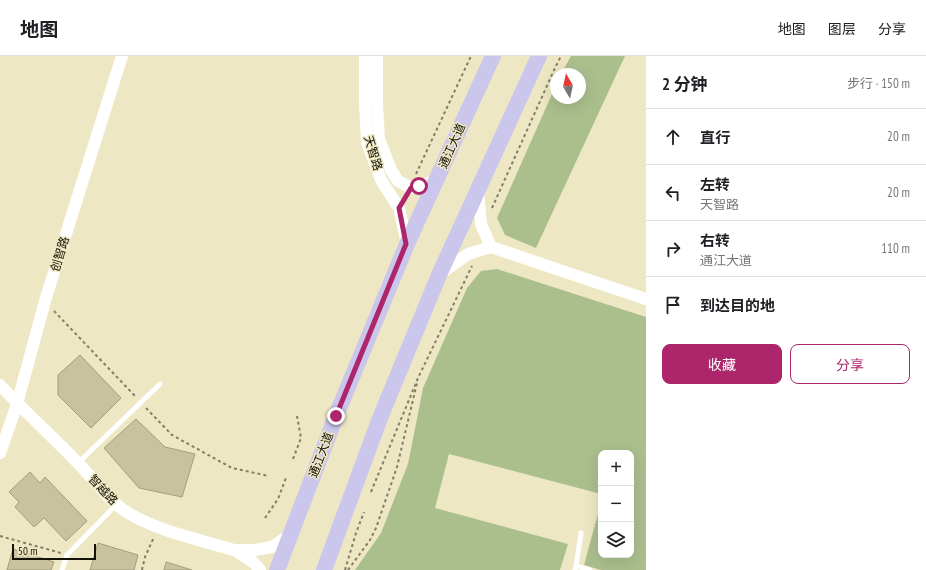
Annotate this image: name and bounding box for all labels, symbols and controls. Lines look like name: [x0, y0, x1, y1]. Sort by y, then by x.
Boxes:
text: 地图: [20, 17, 58, 41]
text: 地图: [778, 20, 806, 38]
text: 图层: [828, 20, 856, 38]
text: 分享: [878, 20, 906, 38]
north arrow: [550, 68, 586, 104]
text: 2 分钟: [662, 73, 708, 95]
text: 步行 · 150 m: [847, 75, 910, 92]
street label: 通江大道: [435, 121, 468, 171]
icon: ahead: [662, 126, 684, 148]
text: 直行: [700, 128, 730, 147]
text: 20 m: [887, 128, 910, 145]
street label: 天智路: [361, 133, 386, 172]
text: 左转: [700, 175, 730, 194]
route start: [410, 177, 428, 195]
icon: left: [662, 182, 684, 204]
text: 20 m: [887, 184, 910, 201]
text: 天智路: [700, 196, 739, 213]
text: 右转: [700, 231, 730, 250]
street label: 创智路: [47, 234, 72, 273]
icon: right: [662, 238, 684, 260]
text: 110 m: [881, 240, 910, 257]
text: 通江大道: [700, 252, 752, 269]
icon: arrive: [662, 294, 684, 316]
text: 到达目的地: [700, 296, 775, 315]
button: 收藏: [662, 344, 782, 384]
button: 分享: [790, 344, 910, 384]
route end: [327, 407, 345, 425]
street label: 通江大道: [305, 430, 336, 480]
map controls: [598, 450, 634, 558]
button: +: [598, 450, 634, 486]
street label: 智越路: [86, 471, 121, 508]
button: −: [598, 486, 634, 522]
button: layers: [598, 522, 634, 558]
scale bar: [12, 542, 96, 561]
text: 50 m: [18, 544, 37, 558]

